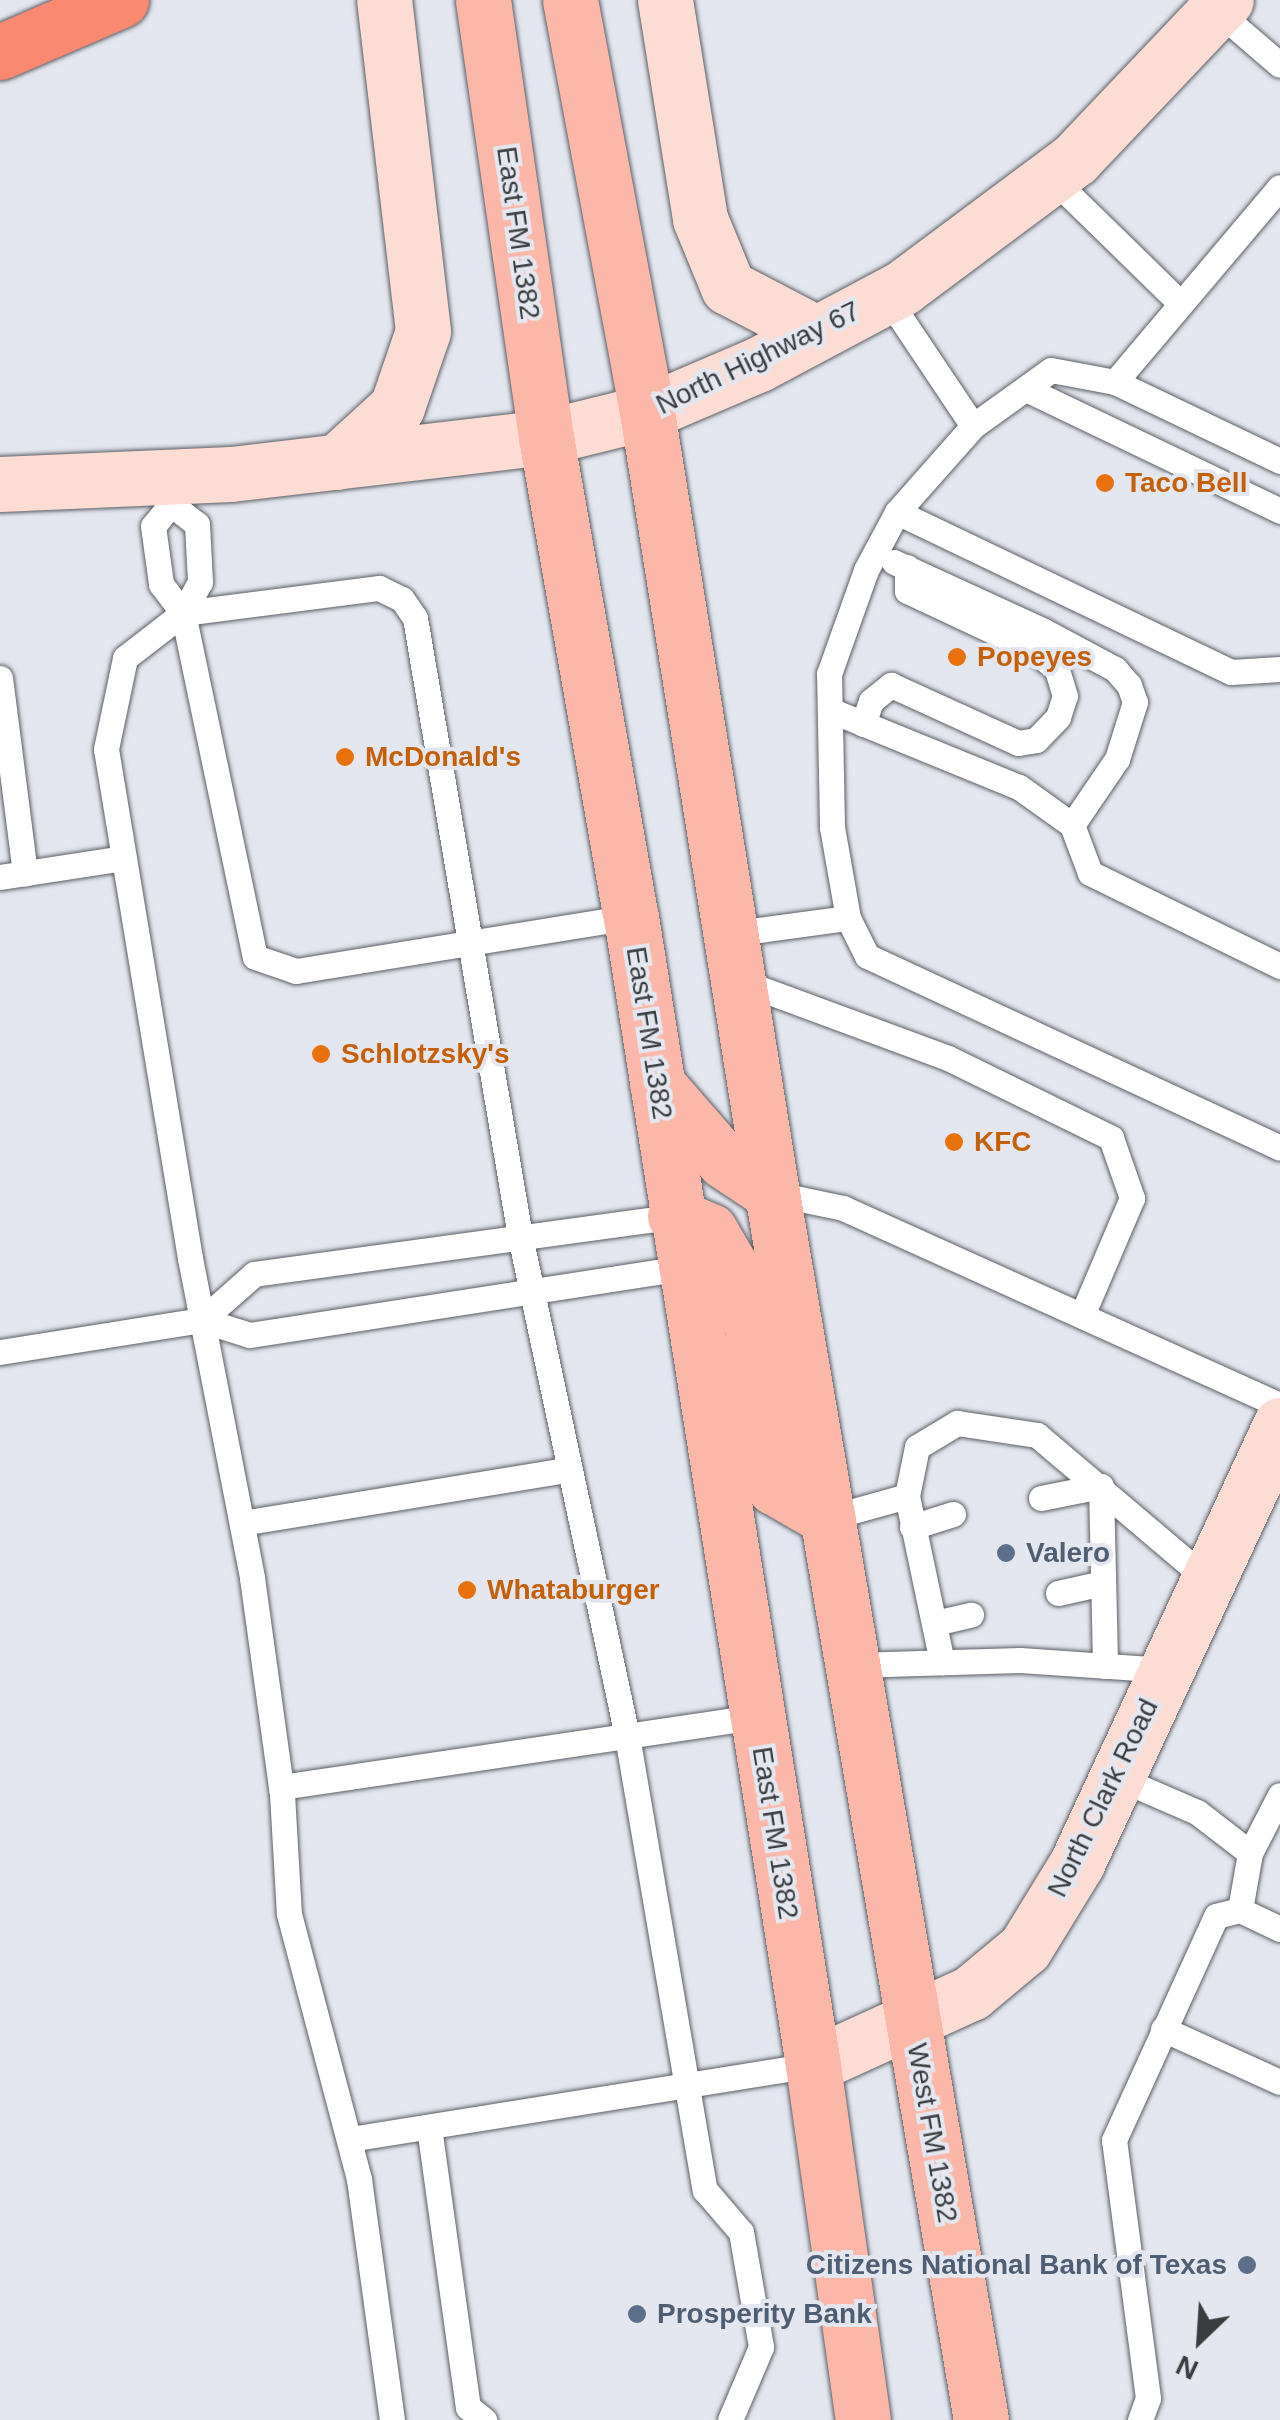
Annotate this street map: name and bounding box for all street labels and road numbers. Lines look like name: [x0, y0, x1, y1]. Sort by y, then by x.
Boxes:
street label: East FM 1382: [489, 144, 547, 322]
street label: North Highway 67: [651, 294, 865, 422]
street label: East FM 1382: [619, 944, 679, 1122]
street label: North Clark Road: [1040, 1693, 1166, 1903]
street label: East FM 1382: [745, 1744, 805, 1922]
street label: West FM 1382: [900, 2041, 964, 2225]

